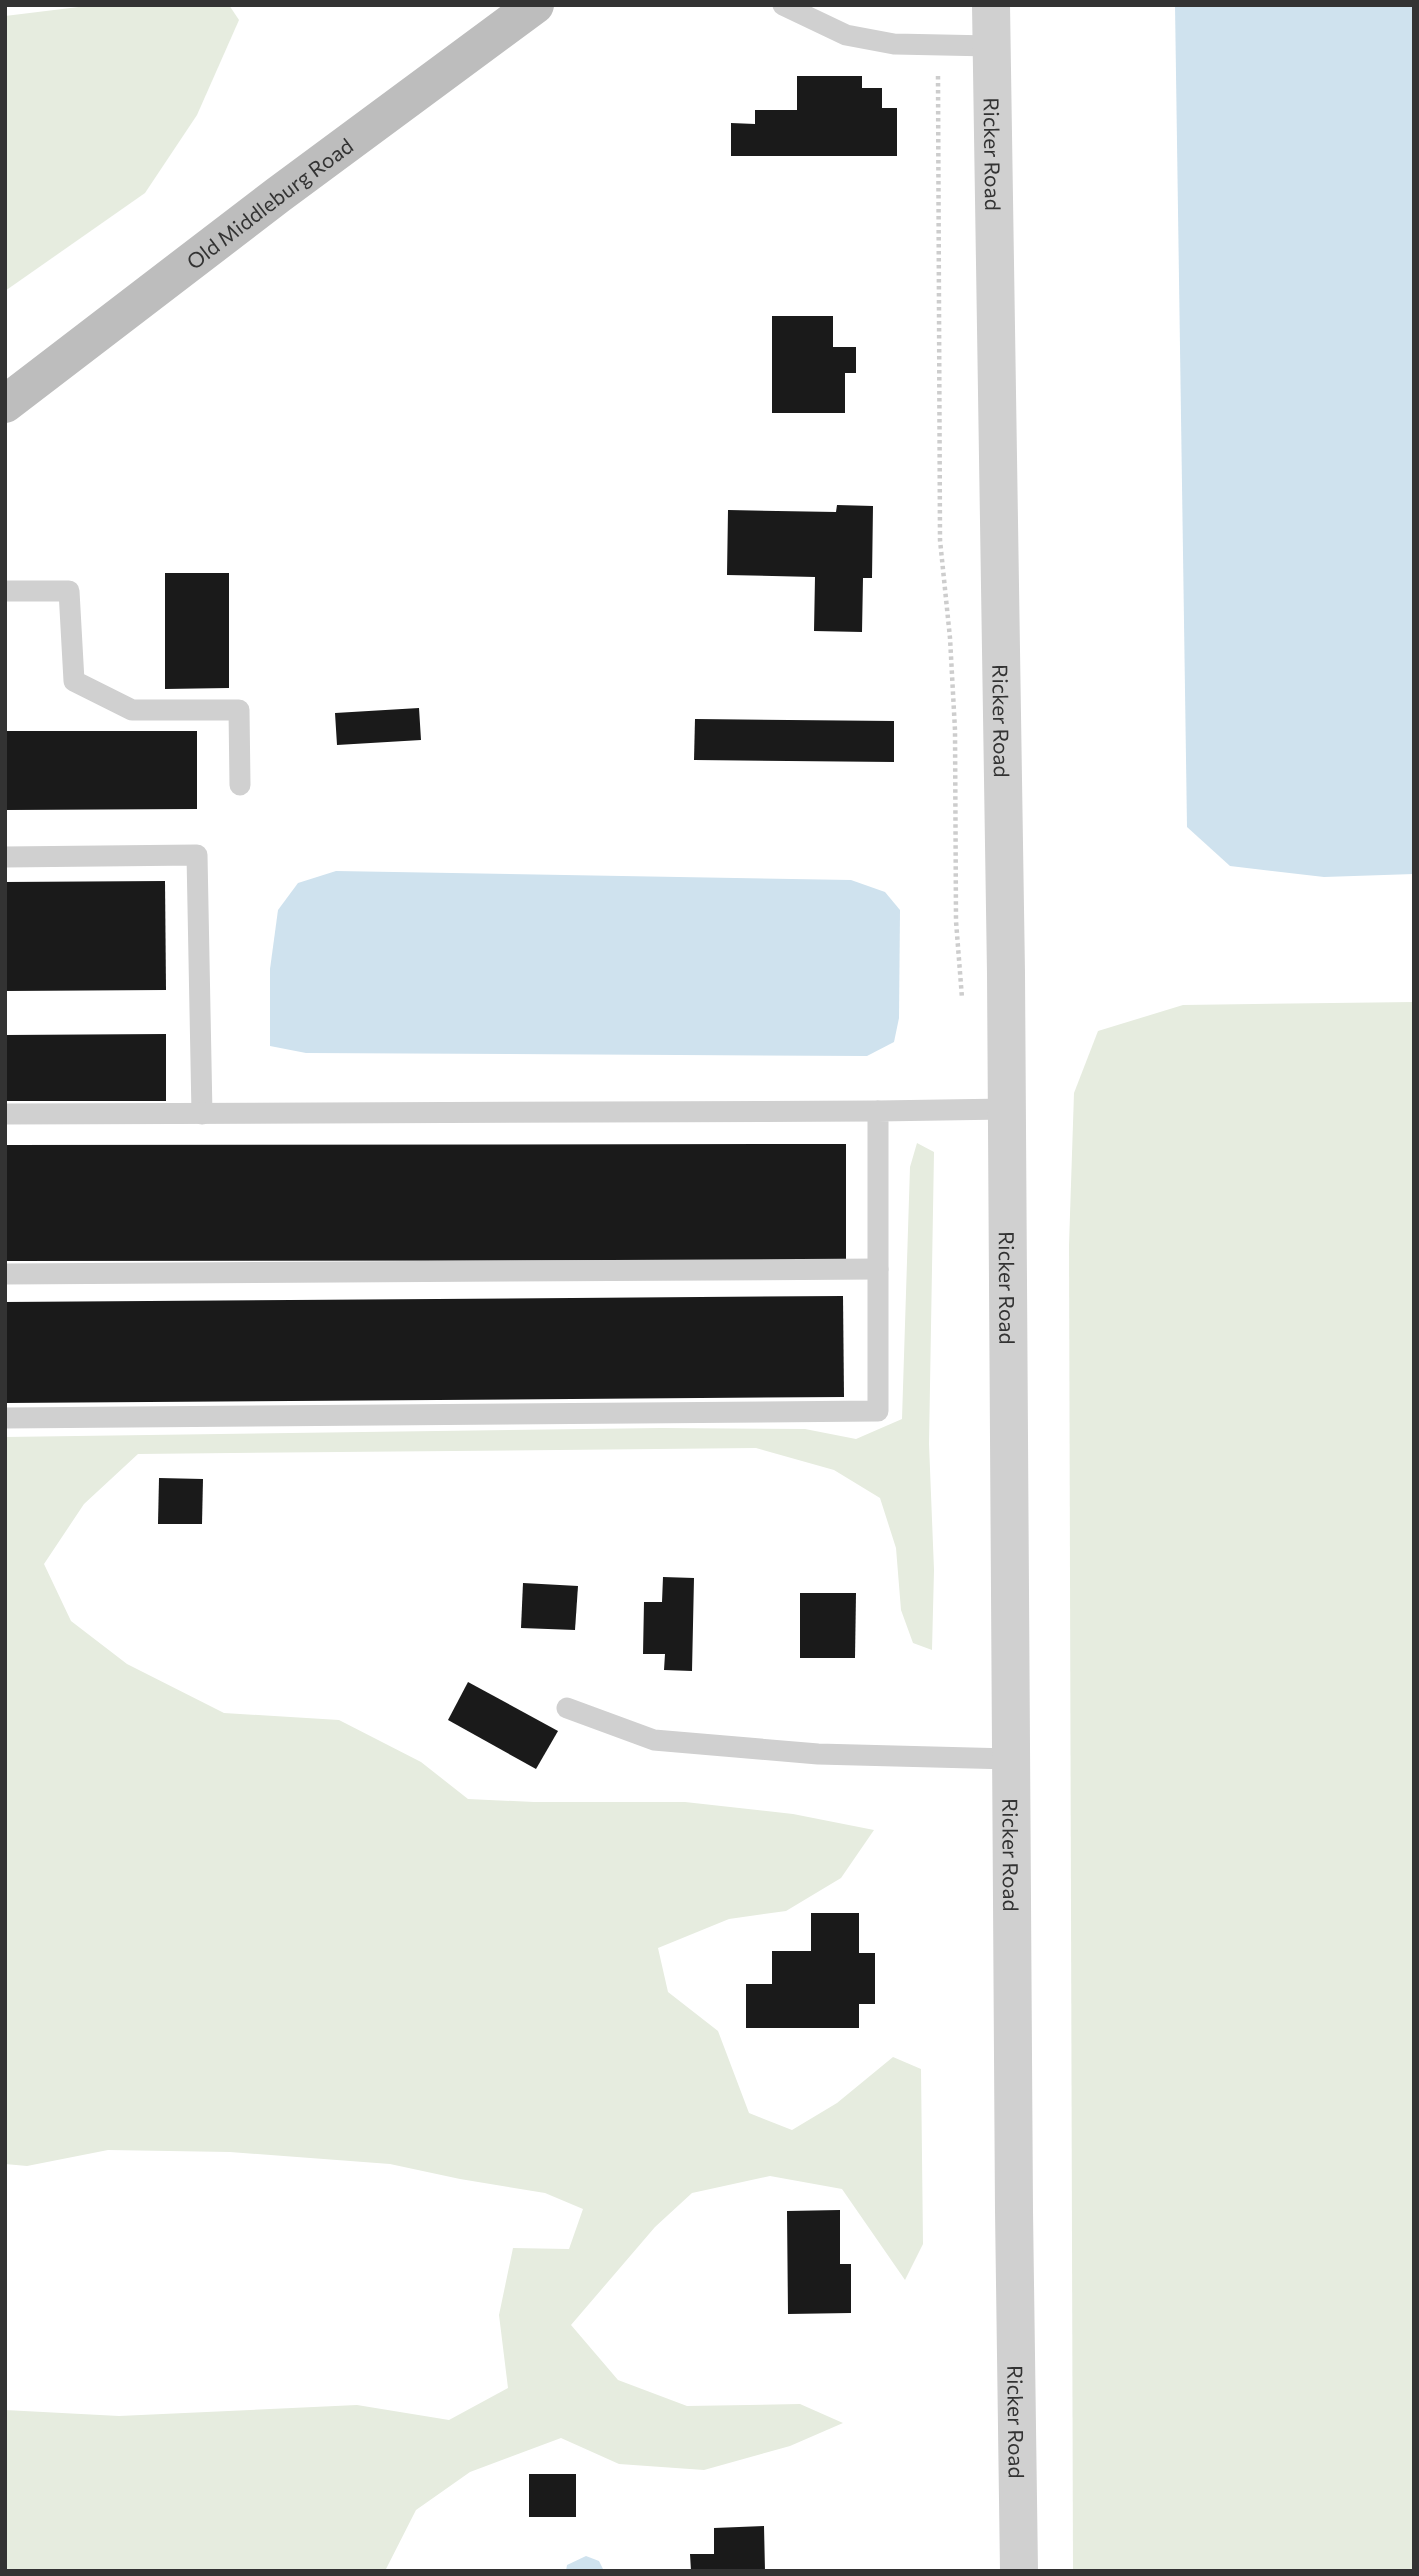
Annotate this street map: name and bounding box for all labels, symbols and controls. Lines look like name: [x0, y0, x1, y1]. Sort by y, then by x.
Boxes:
street label: Ricker Road: [980, 97, 1007, 211]
street label: Old Middleburg Road: [181, 132, 357, 273]
street label: Ricker Road: [989, 664, 1015, 778]
street label: Ricker Road: [995, 1231, 1021, 1345]
street label: Ricker Road: [999, 1798, 1025, 1912]
street label: Ricker Road: [1004, 2365, 1030, 2479]

